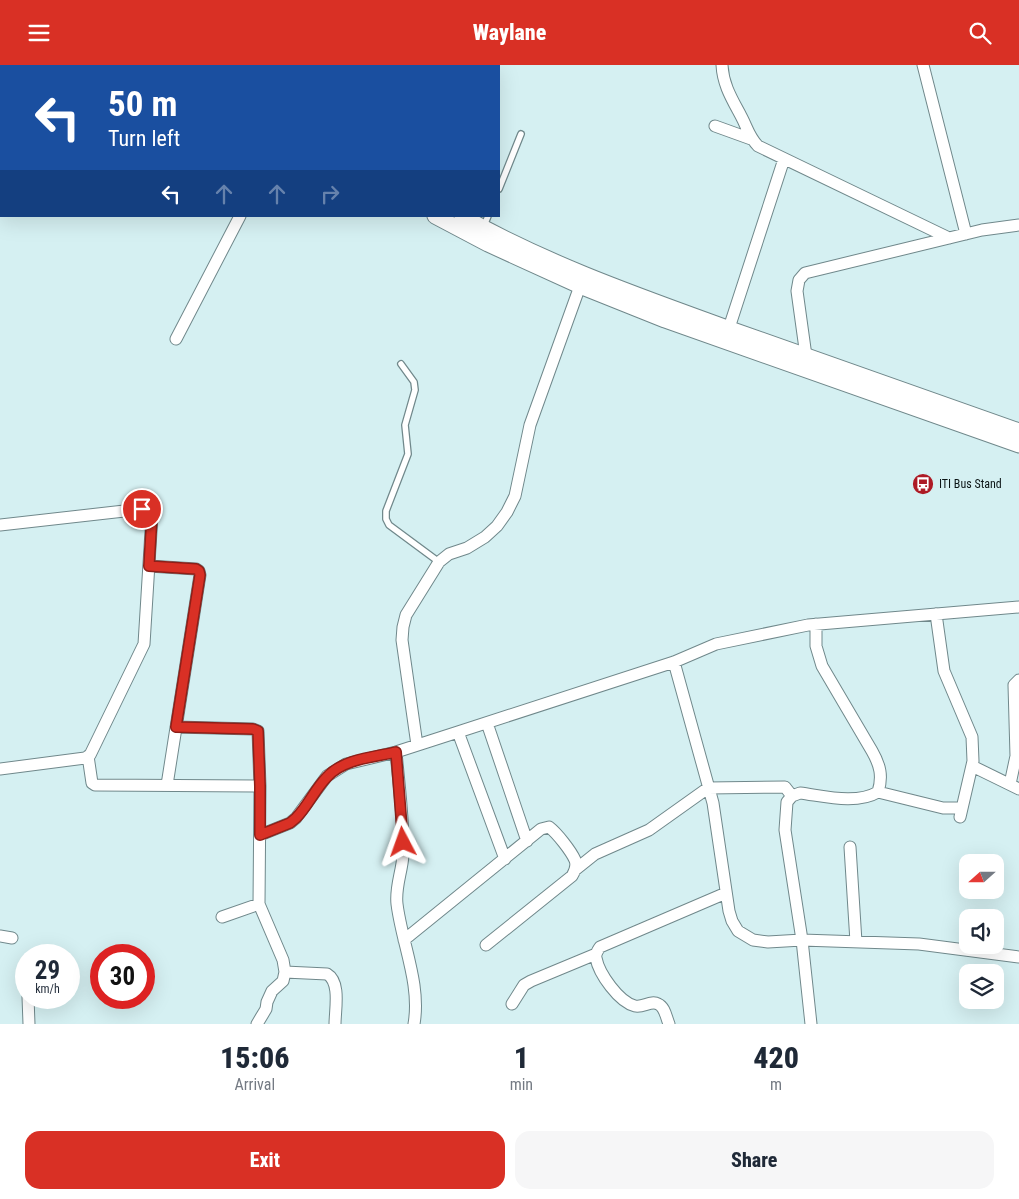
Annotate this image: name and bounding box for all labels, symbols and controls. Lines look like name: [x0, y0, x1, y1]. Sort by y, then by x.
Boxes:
icon: menu: [25, 19, 53, 47]
icon: search: [966, 19, 994, 47]
text: Waylane: [473, 20, 546, 45]
text: 50 m: [108, 84, 177, 125]
icon: left: [25, 85, 90, 150]
text: Turn left: [108, 126, 180, 151]
icon: left: [157, 180, 185, 208]
icon: ahead: [210, 180, 238, 208]
icon: ahead: [263, 180, 291, 208]
icon: right: [316, 180, 344, 208]
bus stop icon: ITI Bus Stand: [911, 472, 935, 496]
place label: ITI Bus Stand: [939, 477, 1002, 491]
pin: [121, 488, 163, 530]
icon: arrive: [128, 495, 156, 523]
position arrow: [376, 815, 428, 867]
north arrow: [959, 854, 1004, 899]
map controls: [959, 854, 1004, 1009]
button: sound: [959, 909, 1004, 954]
speed limit sign: 30: [90, 944, 155, 1009]
text: 29: [35, 956, 60, 985]
button: layers: [959, 964, 1004, 1009]
text: km/h: [35, 982, 60, 996]
text: 15:06: [220, 1040, 290, 1075]
text: 1: [514, 1040, 529, 1075]
text: 420: [753, 1040, 799, 1075]
text: Arrival: [234, 1075, 275, 1094]
text: min: [510, 1075, 533, 1094]
text: m: [770, 1075, 782, 1094]
button: Exit: [25, 1131, 505, 1189]
button: Share: [515, 1131, 994, 1189]

